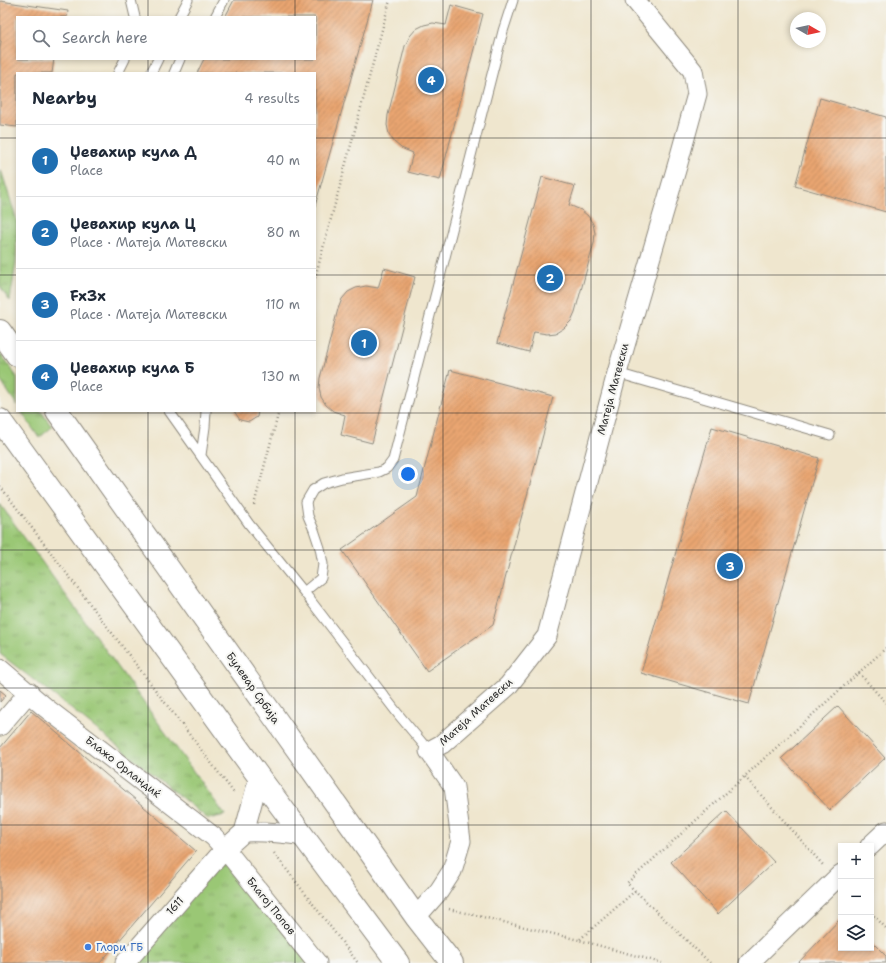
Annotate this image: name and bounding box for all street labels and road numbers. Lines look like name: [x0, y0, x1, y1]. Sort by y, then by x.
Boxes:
street label: Матеја Матевски: [594, 341, 632, 437]
street label: Булевар Србија: [223, 649, 283, 727]
street label: Матеја Матевски: [436, 675, 516, 749]
street label: Блажо Орландиќ: [82, 733, 164, 801]
street label: Благој Попов: [243, 874, 299, 938]
street label: 1611: [163, 894, 187, 918]

